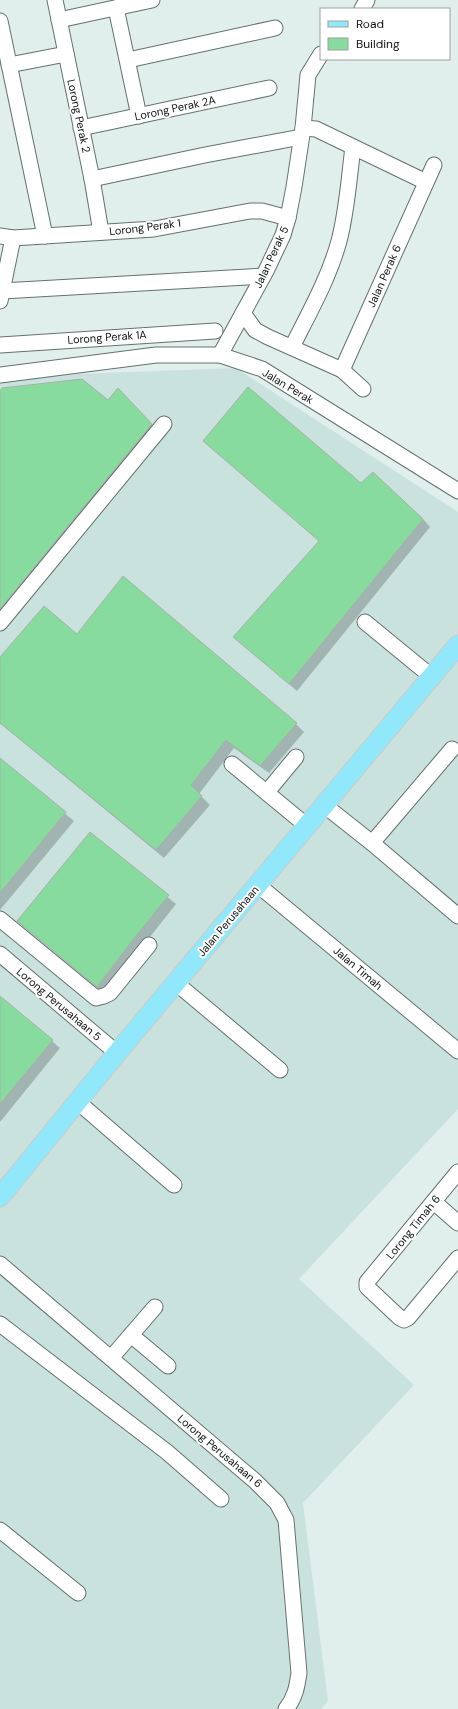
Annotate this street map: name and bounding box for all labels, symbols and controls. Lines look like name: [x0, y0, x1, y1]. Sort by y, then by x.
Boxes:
legend: [320, 8, 450, 60]
text: Road: [356, 16, 384, 32]
text: Building: [356, 36, 400, 52]
street label: Lorong Perak 2: [64, 78, 94, 154]
street label: Lorong Perak 2A: [133, 93, 217, 123]
street label: Lorong Perak 1: [108, 216, 182, 238]
street label: Jalan Perak 5: [251, 224, 292, 290]
street label: Jalan Perak 6: [364, 243, 404, 309]
street label: Lorong Perak 1A: [67, 327, 147, 347]
street label: Jalan Perak: [260, 365, 316, 407]
street label: Jalan Perusahaan: [194, 883, 262, 959]
street label: Jalan Timah: [330, 943, 386, 993]
street label: Lorong Perusahaan 5: [14, 964, 104, 1044]
street label: Lorong Timah 6: [383, 1192, 443, 1262]
street label: Lorong Perusahaan 6: [175, 1411, 265, 1491]

